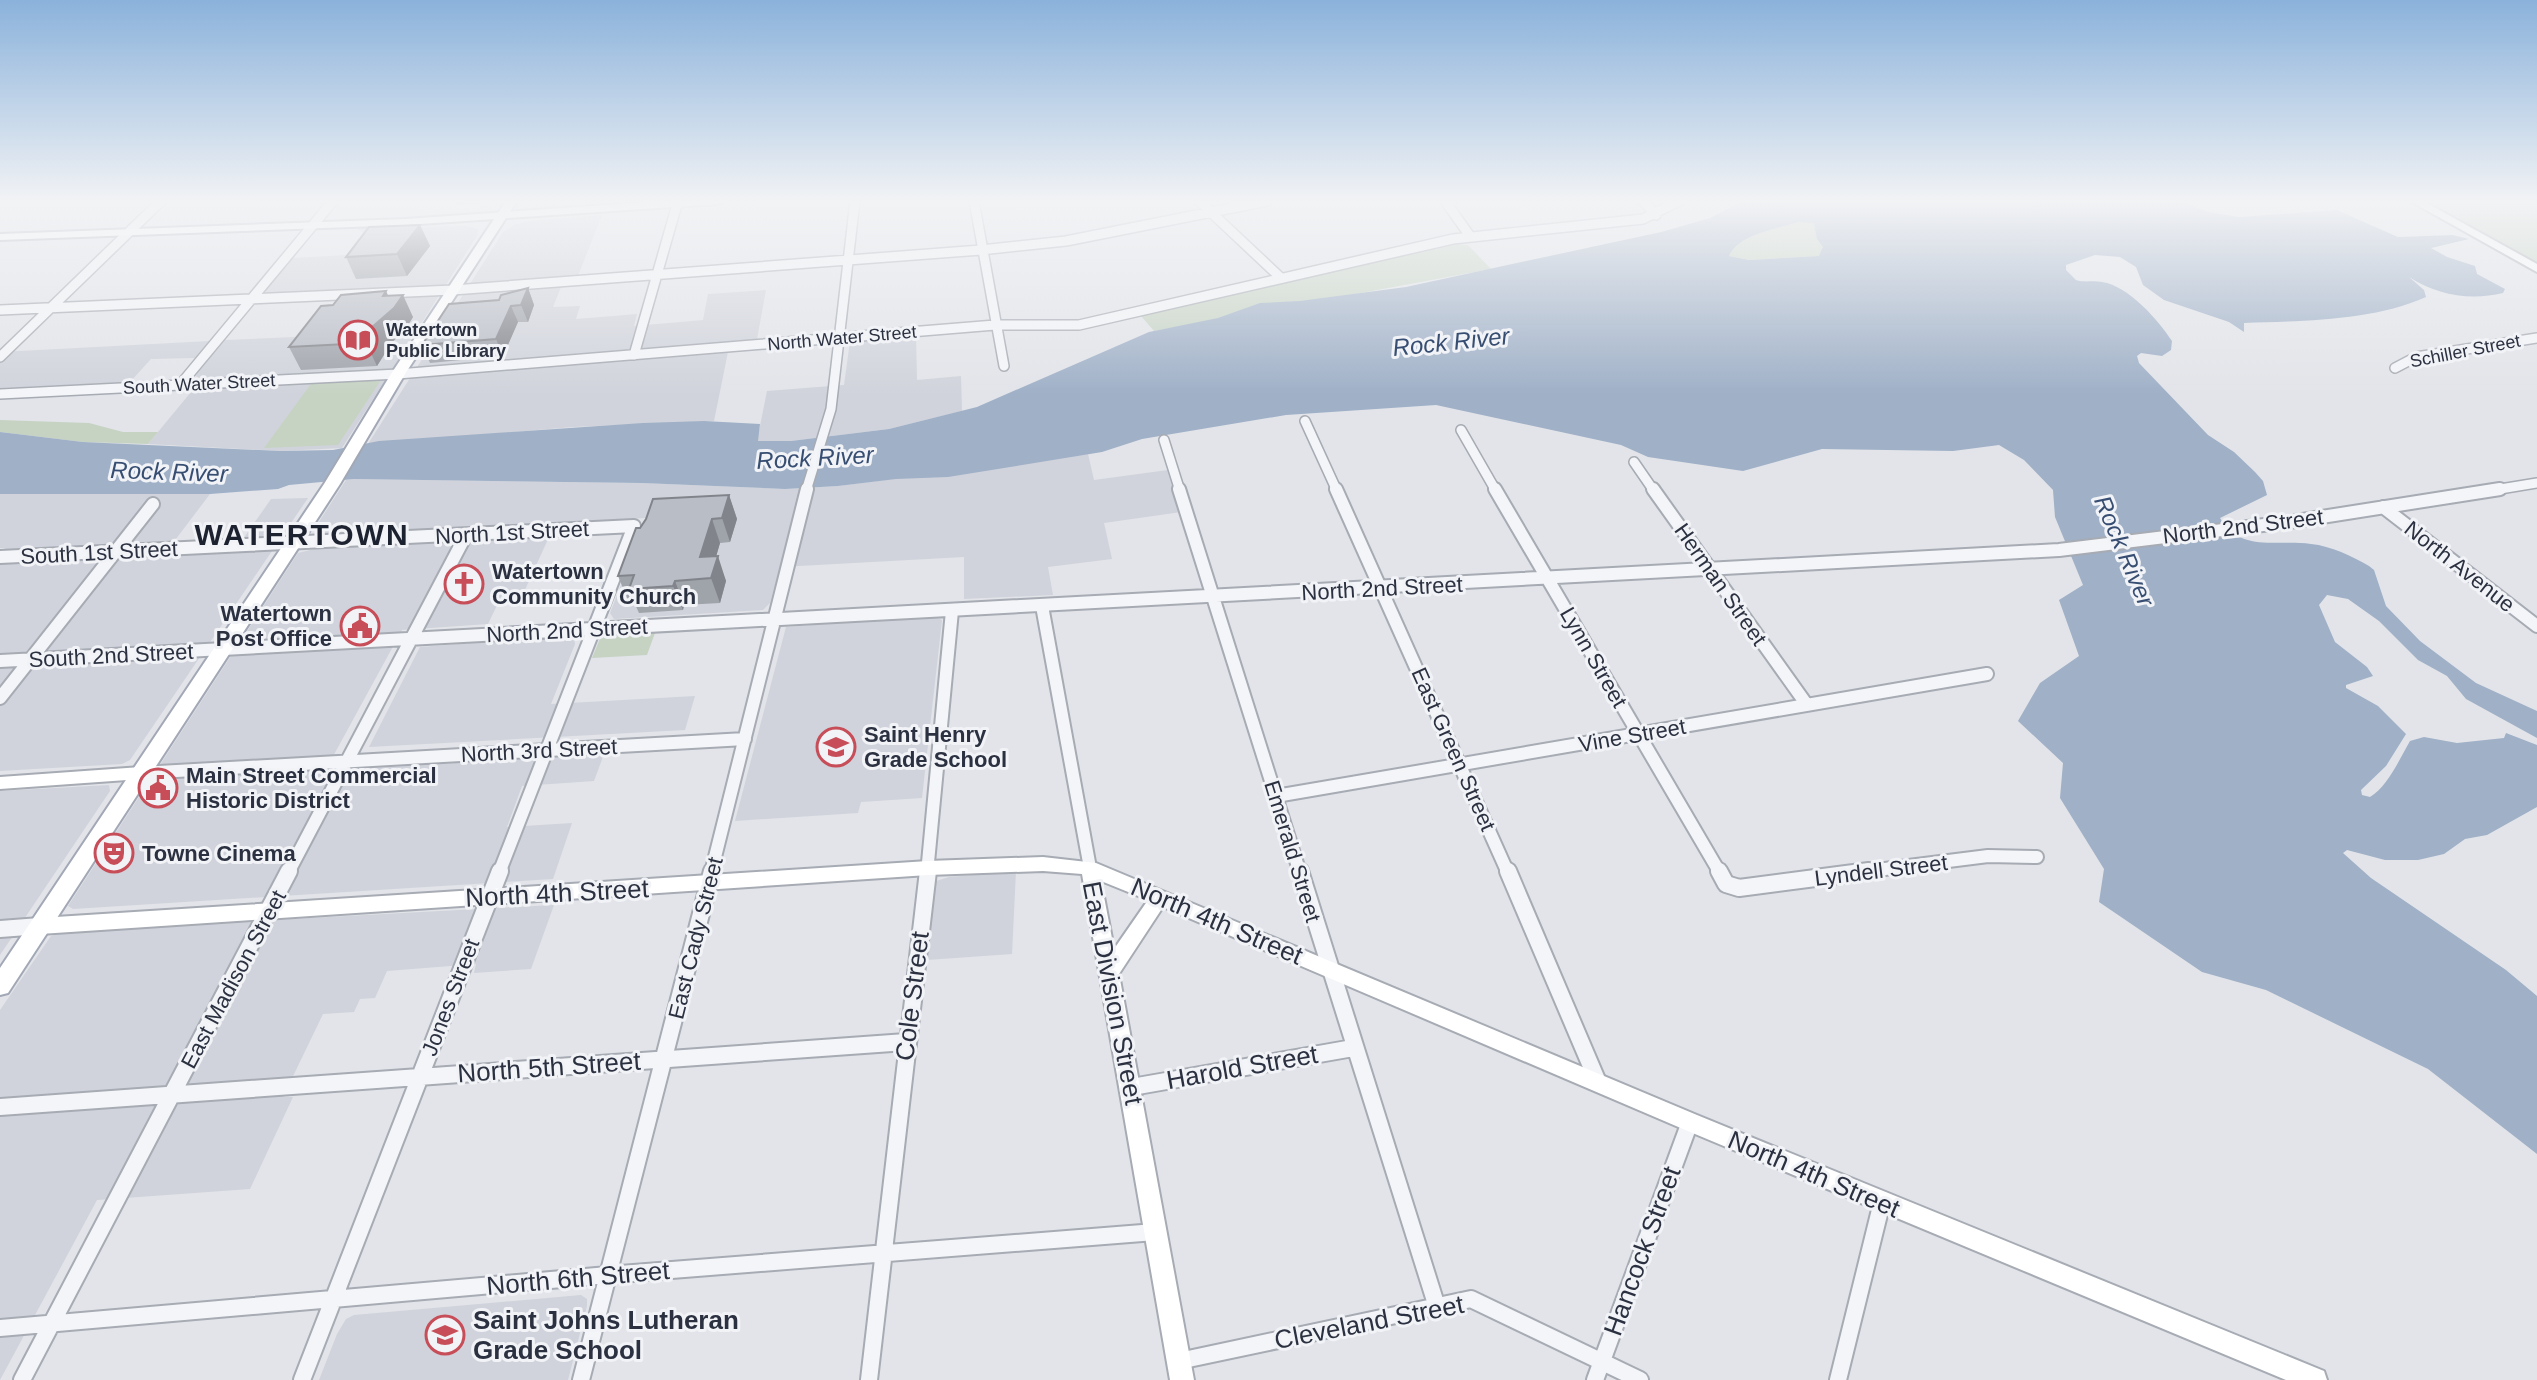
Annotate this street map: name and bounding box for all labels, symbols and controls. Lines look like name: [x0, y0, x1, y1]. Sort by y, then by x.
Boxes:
library icon: Watertown Public Library: [337, 319, 379, 361]
place label: Watertown Public Library: [386, 320, 506, 361]
street label: North Water Street: [767, 322, 917, 354]
water label: Rock River: [1391, 322, 1512, 361]
street label: Schiller Street: [2408, 330, 2522, 372]
street label: South Water Street: [122, 370, 276, 398]
water label: Rock River: [756, 441, 875, 474]
water label: Rock River: [110, 456, 229, 487]
water label: Rock River: [2089, 492, 2160, 611]
street label: North 2nd Street: [2161, 504, 2325, 549]
street label: North 1st Street: [434, 516, 590, 549]
street label: North Avenue: [2400, 516, 2520, 617]
district label: WATERTOWN: [194, 518, 410, 551]
street label: Herman Street: [1669, 519, 1772, 650]
street label: South 1st Street: [20, 536, 178, 569]
place label: Watertown Community Church: [492, 559, 696, 609]
church icon: Watertown Community Church: [443, 563, 485, 605]
street label: North 2nd Street: [1301, 572, 1463, 605]
place label: Watertown Post Office: [216, 601, 332, 651]
street label: Lynn Street: [1555, 603, 1632, 712]
public building icon: Watertown Post Office: [339, 605, 381, 647]
street label: North 2nd Street: [486, 614, 648, 647]
street label: South 2nd Street: [28, 639, 194, 672]
street label: East Green Street: [1406, 664, 1501, 835]
street label: Vine Street: [1577, 714, 1688, 757]
place label: Saint Henry Grade School: [864, 722, 1007, 772]
school or university icon: Saint Henry Grade School: [815, 726, 857, 768]
street label: North 3rd Street: [460, 734, 618, 767]
place label: Main Street Commercial Historic District: [186, 763, 437, 813]
public building icon: Main Street Commercial Historic District: [137, 767, 179, 809]
street label: Emerald Street: [1259, 777, 1326, 925]
theatre icon: Towne Cinema: [93, 832, 135, 874]
place label: Towne Cinema: [142, 841, 296, 866]
street label: Lyndell Street: [1813, 850, 1949, 891]
street label: East Cady Street: [663, 854, 728, 1022]
street label: North 4th Street: [1127, 871, 1308, 971]
street label: North 4th Street: [465, 873, 650, 913]
street label: East Division Street: [1077, 879, 1150, 1108]
street label: East Madison Street: [176, 886, 291, 1073]
street label: Cole Street: [889, 929, 935, 1062]
street label: Jones Street: [417, 935, 484, 1059]
street label: Harold Street: [1164, 1039, 1321, 1095]
street label: North 5th Street: [456, 1046, 642, 1088]
street label: North 4th Street: [1724, 1124, 1905, 1224]
street label: Hancock Street: [1598, 1162, 1687, 1340]
street label: North 6th Street: [485, 1255, 671, 1301]
street label: Cleveland Street: [1272, 1289, 1467, 1355]
place label: Saint Johns Lutheran Grade School: [473, 1305, 739, 1365]
school or university icon: Saint Johns Lutheran Grade School: [424, 1314, 466, 1356]

